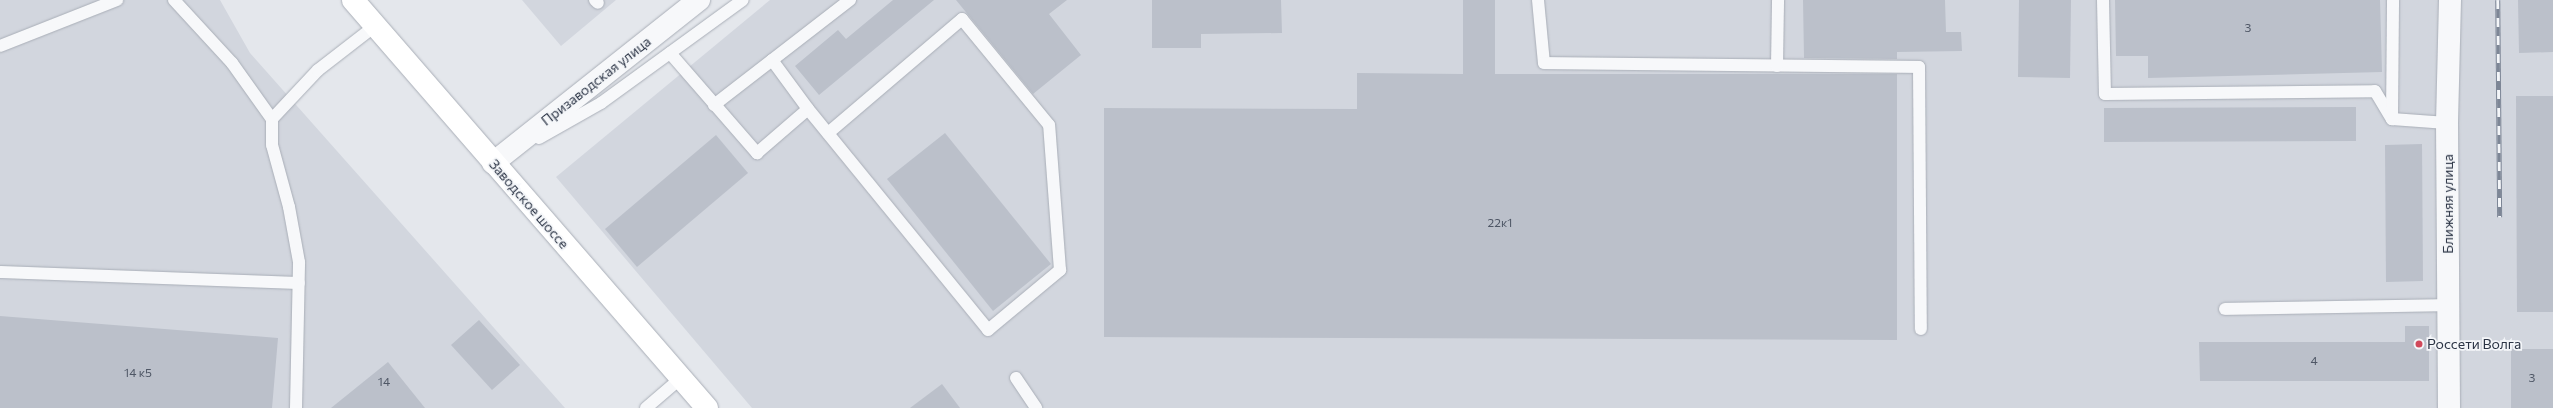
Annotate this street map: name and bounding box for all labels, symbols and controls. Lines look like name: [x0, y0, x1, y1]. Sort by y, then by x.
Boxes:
house number: 3: [2245, 21, 2251, 35]
street label: Призаводская улица: [538, 33, 654, 129]
street label: Ближняя улица: [2440, 154, 2456, 254]
street label: Заводское шоссе: [486, 156, 572, 252]
house number: 22к1: [1488, 216, 1512, 230]
place label: Россети Волга: [2427, 336, 2521, 352]
marker: Россети Волга: [2414, 339, 2424, 349]
house number: 4: [2310, 354, 2318, 368]
house number: 14 к5: [124, 366, 152, 380]
house number: 3: [2529, 371, 2535, 385]
house number: 14: [378, 375, 390, 389]

